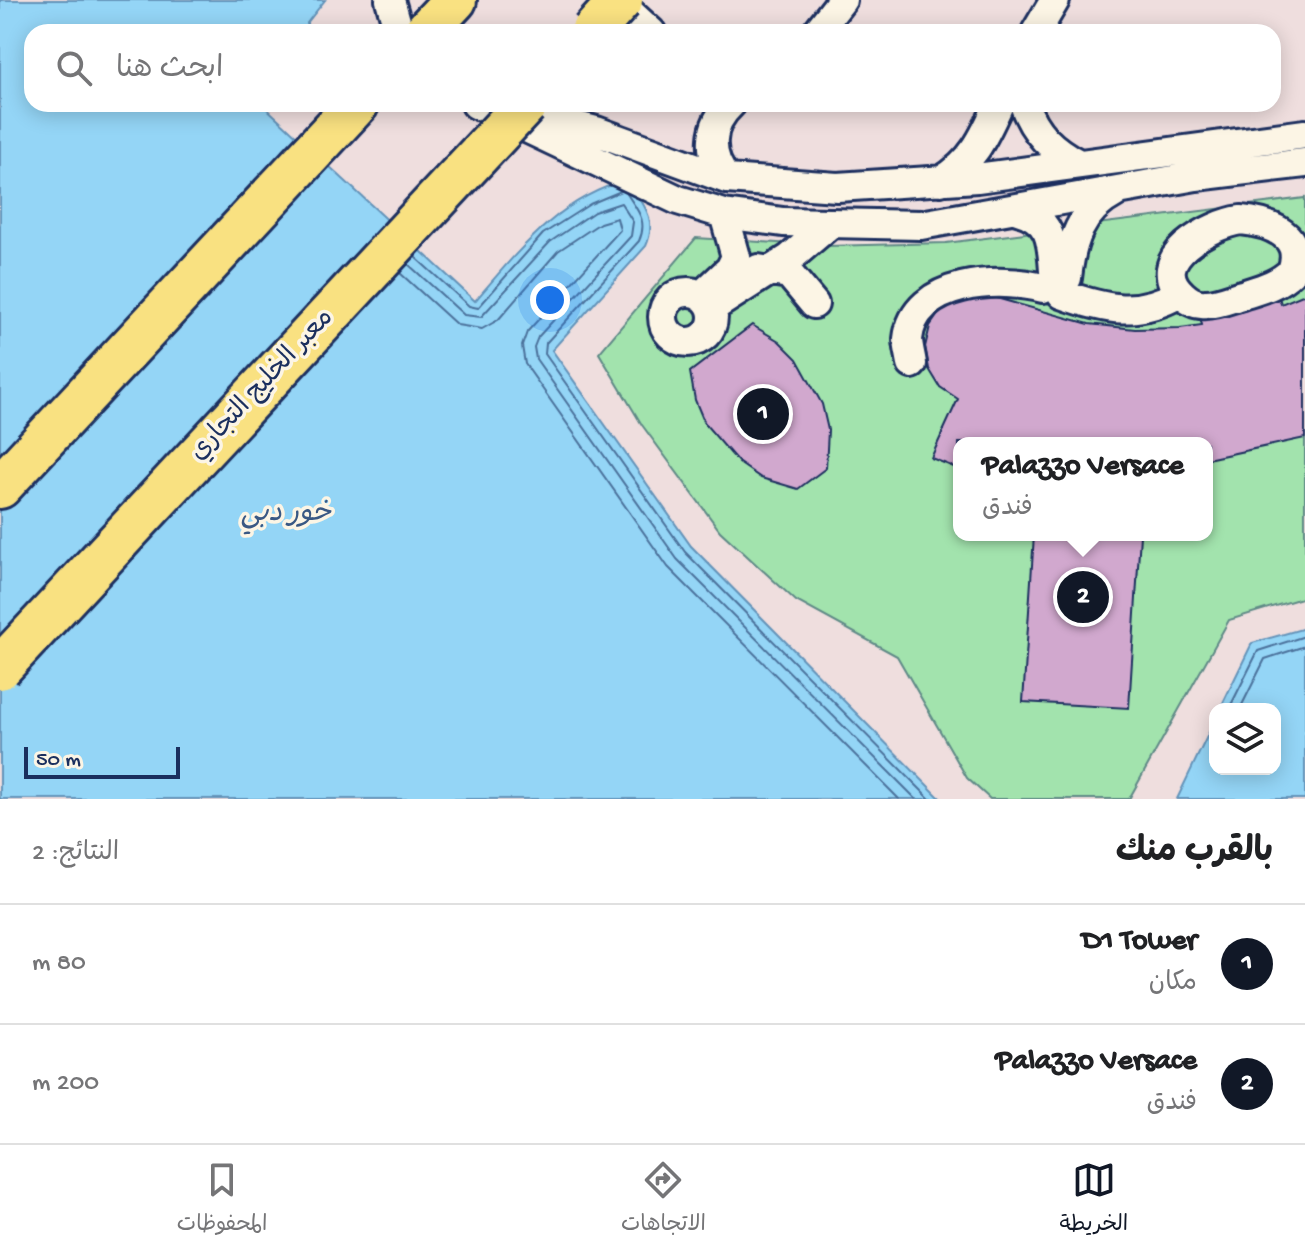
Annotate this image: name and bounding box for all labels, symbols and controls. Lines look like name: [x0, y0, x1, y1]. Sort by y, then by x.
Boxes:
search box: [24, 24, 1281, 112]
icon: search: [52, 46, 96, 90]
text: ابحث هنا: [116, 53, 223, 88]
your location: [530, 280, 570, 320]
street label: معبر الخليج التجاري: [185, 304, 341, 468]
pin: 1: [737, 384, 789, 444]
popup: [953, 437, 1213, 541]
text: Palazzo Versace: [982, 450, 1184, 485]
text: فندق: [982, 494, 1033, 525]
water label: خور دبي: [241, 498, 332, 535]
pin: 2: [1057, 567, 1109, 627]
map controls: [1209, 703, 1281, 775]
button: layers: [1209, 703, 1281, 775]
scale bar: [24, 743, 180, 779]
text: 50 m: [36, 748, 81, 774]
text: بالقرب منك: [1116, 834, 1273, 874]
text: النتائج: 2: [32, 839, 119, 870]
text: D1 Tower: [1082, 925, 1197, 960]
text: 80 m: [32, 949, 86, 980]
text: 1: [1242, 949, 1252, 980]
text: مكان: [1149, 969, 1197, 1000]
text: Palazzo Versace: [995, 1045, 1197, 1080]
text: 200 m: [32, 1069, 99, 1100]
text: 2: [1241, 1069, 1253, 1100]
text: فندق: [1146, 1089, 1197, 1120]
tab: المحفوظات: [177, 1158, 267, 1242]
tab: الاتجاهات: [621, 1158, 706, 1242]
tab: الخريطة: [1060, 1158, 1128, 1242]

